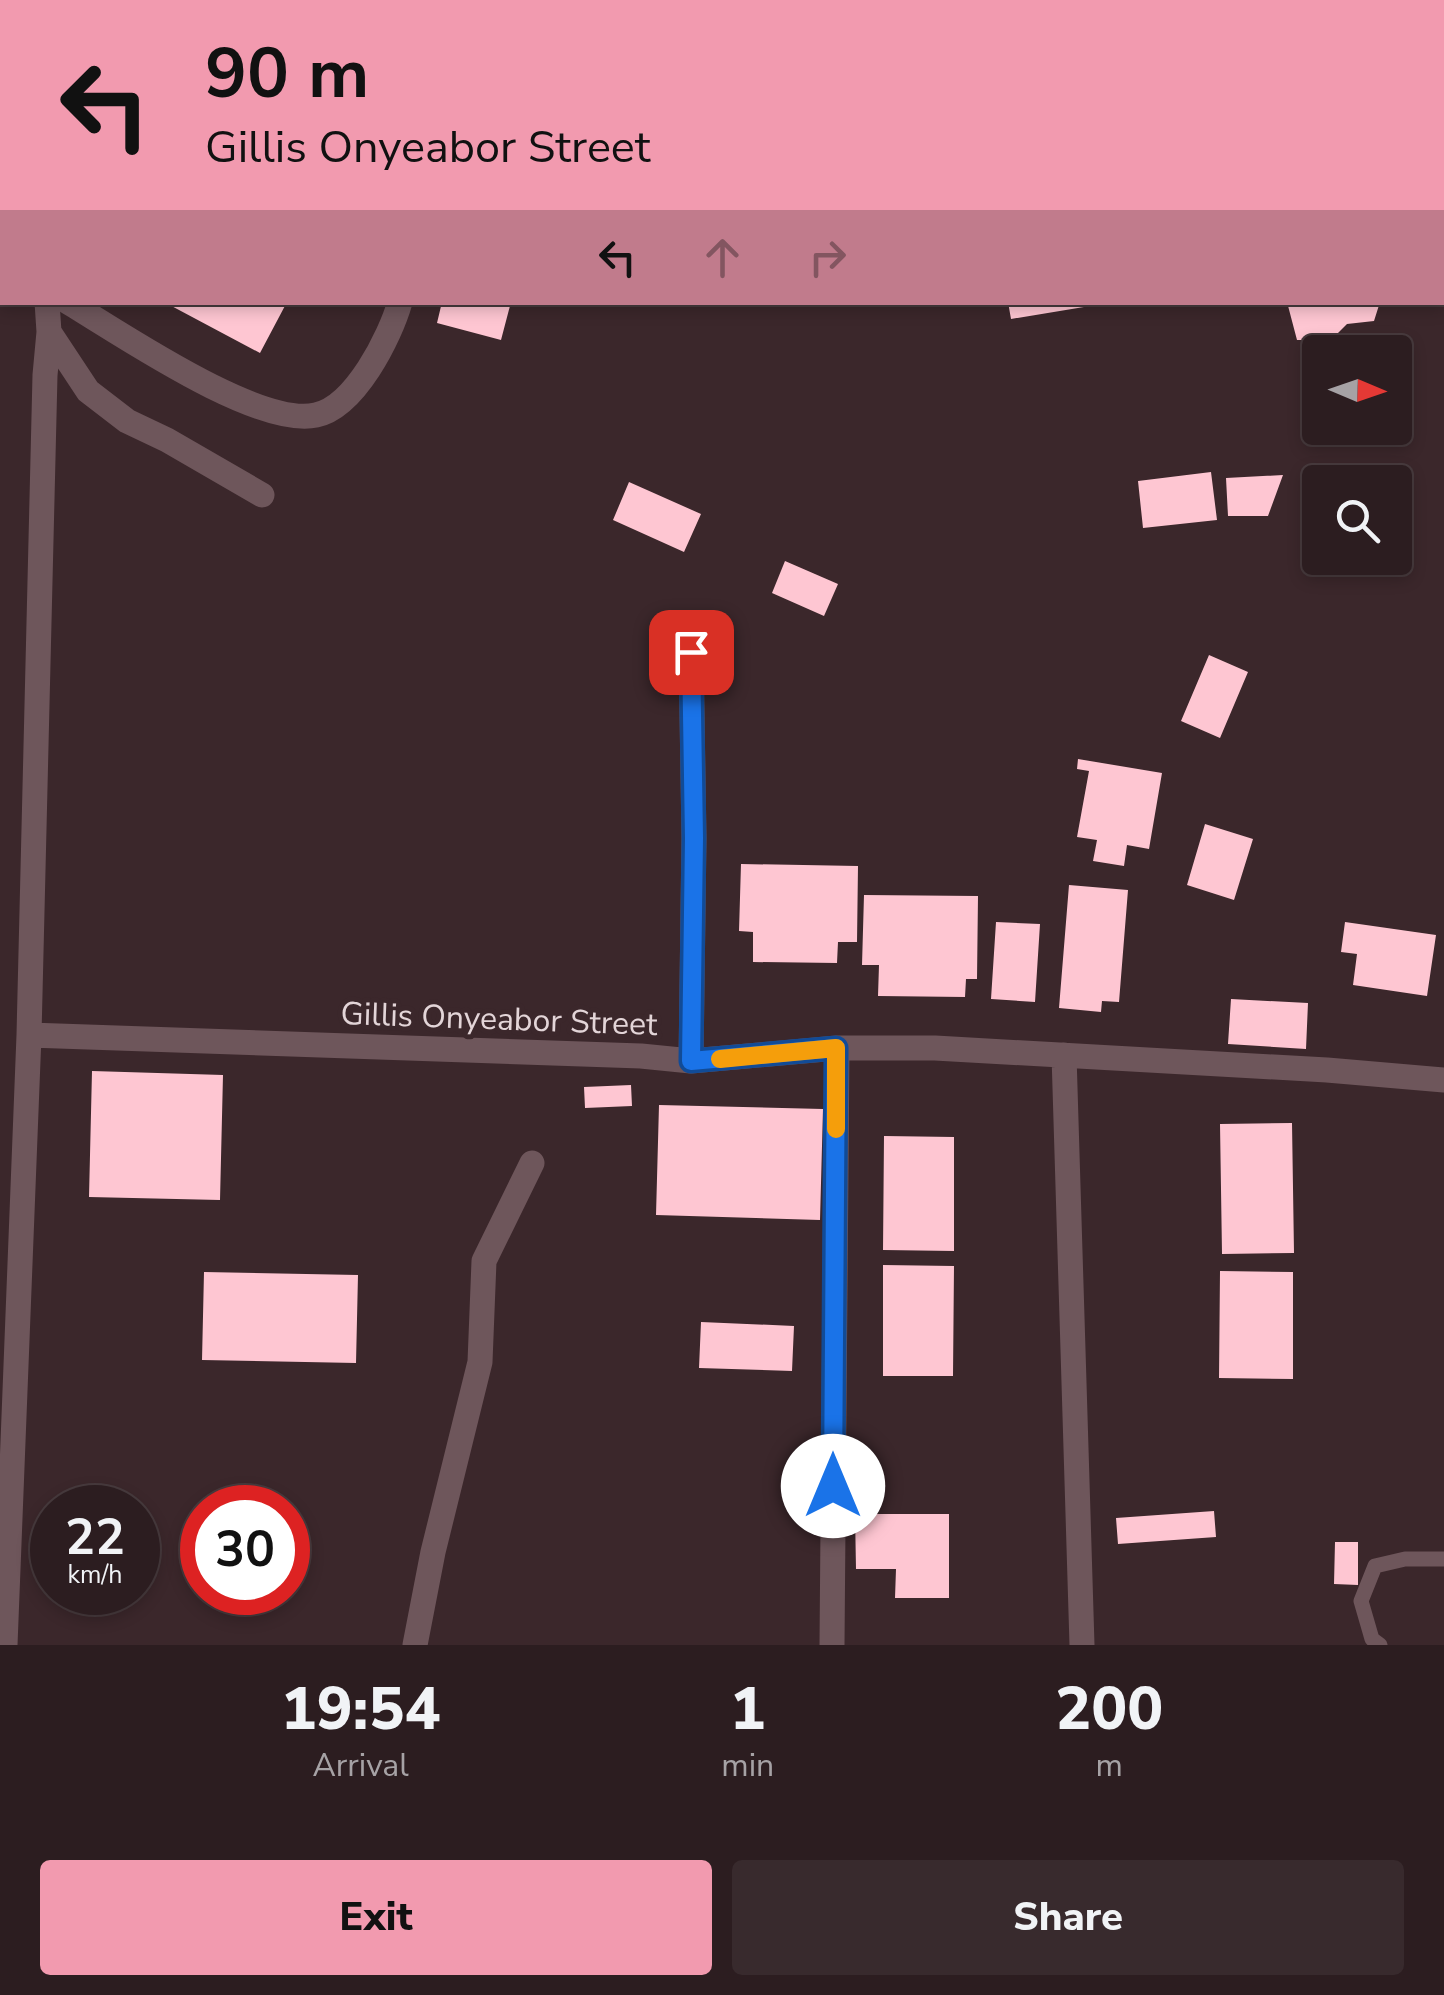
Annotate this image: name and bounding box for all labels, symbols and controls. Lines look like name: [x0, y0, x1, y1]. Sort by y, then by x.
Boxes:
text: 90 m: [205, 26, 369, 122]
icon: left: [40, 40, 170, 170]
text: Gillis Onyeabor Street: [205, 117, 651, 178]
icon: left: [590, 230, 645, 285]
icon: ahead: [695, 230, 750, 285]
icon: right: [800, 230, 855, 285]
north arrow: [1302, 335, 1412, 445]
map controls: [1302, 335, 1412, 575]
button: search: [1302, 465, 1412, 575]
pin: [649, 610, 734, 695]
icon: arrive: [664, 625, 719, 680]
street label: Gillis Onyeabor Street: [340, 992, 659, 1046]
position arrow: [781, 1434, 885, 1538]
speed limit sign: 30: [180, 1485, 310, 1615]
text: 22: [65, 1503, 125, 1572]
text: km/h: [67, 1558, 123, 1592]
text: 19:54: [281, 1668, 440, 1750]
text: 1: [730, 1668, 766, 1750]
text: 200: [1055, 1668, 1163, 1750]
text: Arrival: [313, 1744, 409, 1787]
text: min: [721, 1744, 774, 1787]
text: m: [1095, 1744, 1123, 1787]
button: Exit: [40, 1860, 712, 1975]
button: Share: [732, 1860, 1404, 1975]

